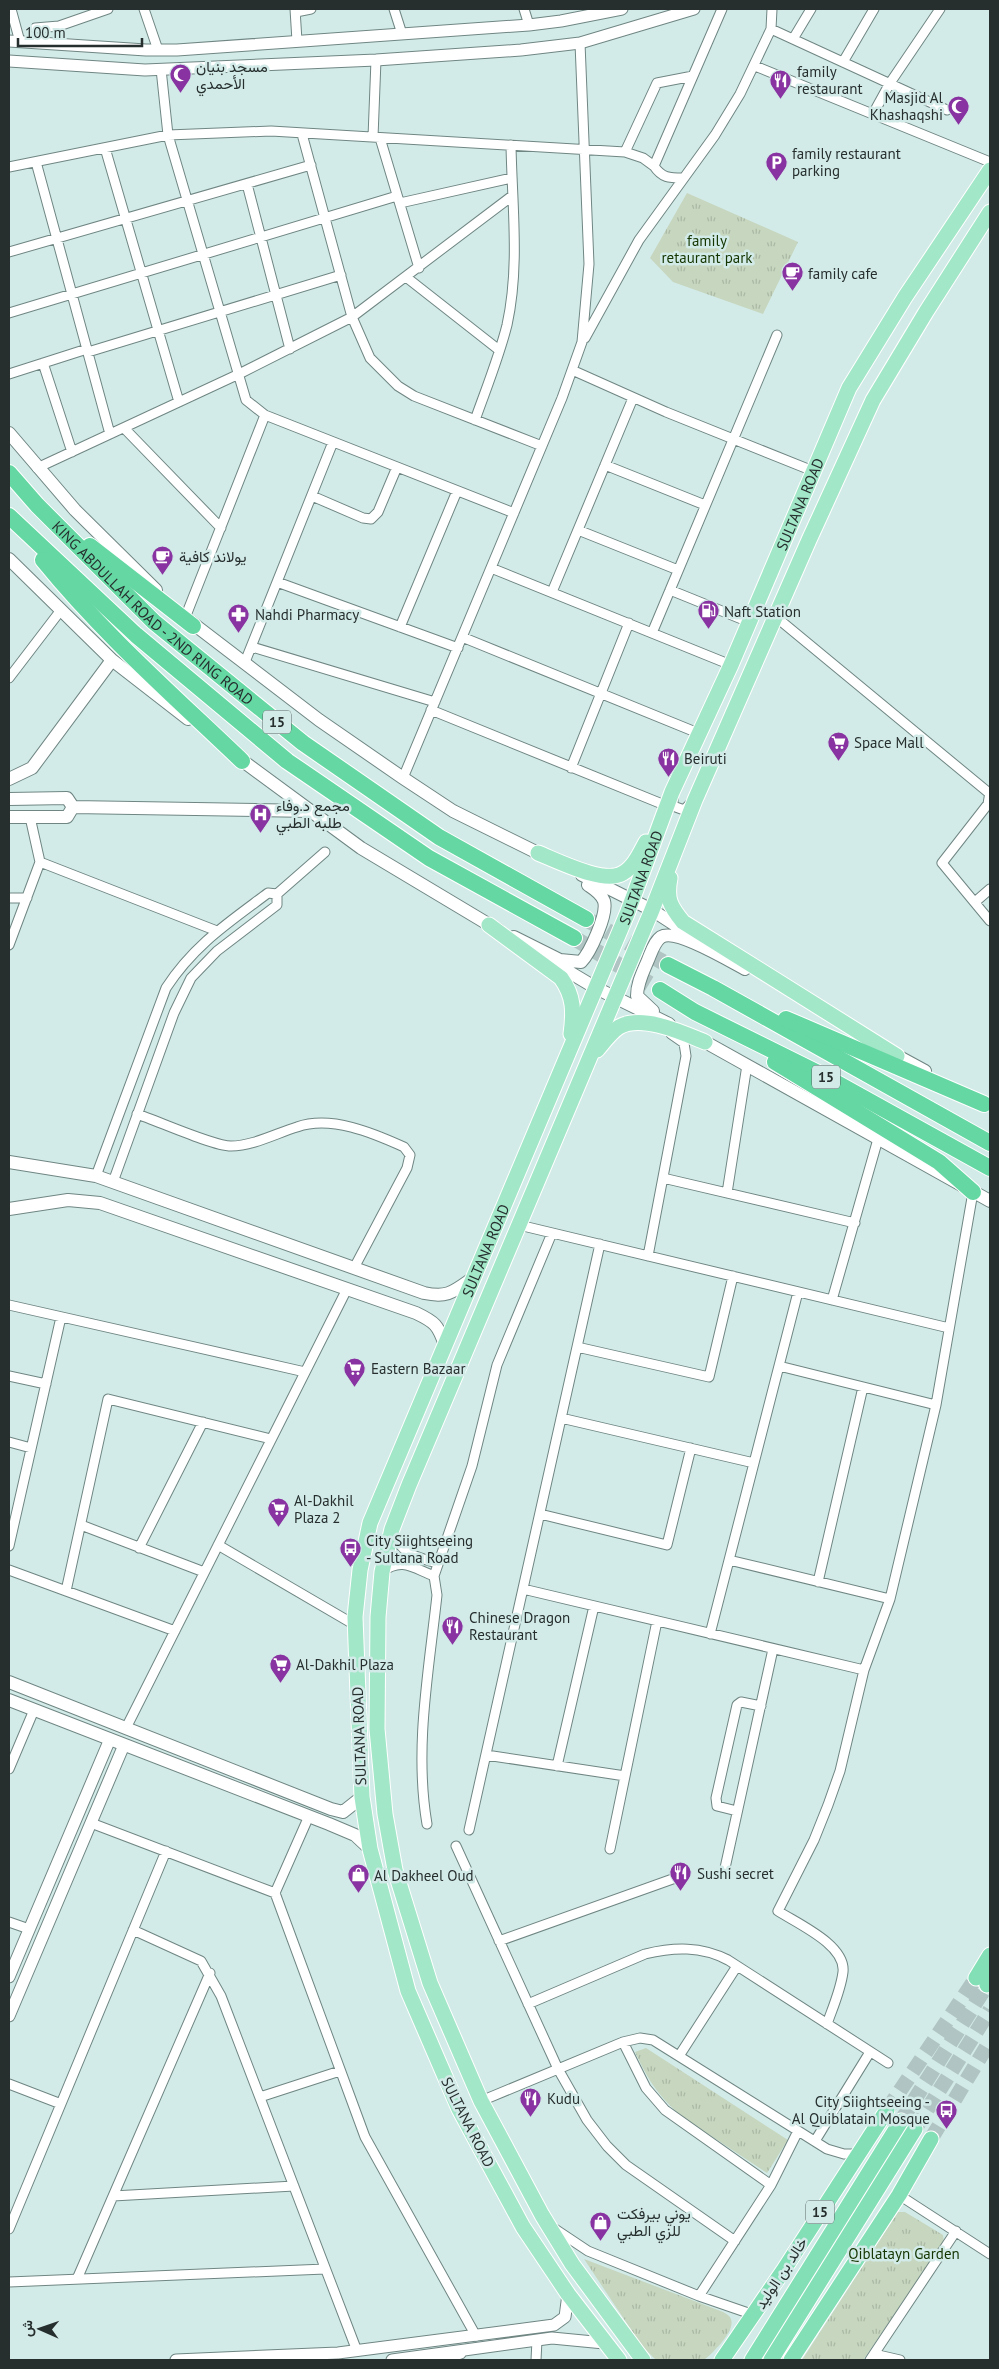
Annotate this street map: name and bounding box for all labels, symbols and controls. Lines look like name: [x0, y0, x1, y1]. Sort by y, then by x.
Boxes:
scale bar: [18, 15, 141, 47]
text: 100 m: [25, 23, 66, 42]
place label: مسجد بنيان الأحمدي: [196, 57, 268, 97]
place label: family restaurant: [797, 62, 862, 98]
mosque icon: مسجد بنيان الأحمدي: [168, 63, 192, 94]
restaurant icon: family restaurant: [769, 68, 793, 99]
place label: Masjid Al Khashaqshi: [870, 88, 944, 124]
mosque icon: Masjid Al Khashaqshi: [947, 94, 971, 125]
place label: family restaurant parking: [792, 144, 901, 180]
parking icon: family restaurant parking: [764, 150, 788, 181]
park label: family retaurant park: [661, 231, 753, 267]
cafe icon: family cafe: [780, 261, 804, 292]
place label: family cafe: [808, 264, 878, 283]
street label: SULTANA ROAD: [771, 455, 828, 553]
street label: KING ABDULLAH ROAD - 2ND RING ROAD: [49, 517, 258, 709]
cafe icon: يولاند كافية: [151, 544, 175, 575]
place label: يولاند كافية: [179, 547, 247, 566]
fuel station icon: Naft Station: [696, 599, 720, 630]
pharmacy icon: Nahdi Pharmacy: [227, 602, 251, 633]
place label: Naft Station: [724, 602, 801, 621]
place label: Nahdi Pharmacy: [255, 605, 359, 624]
road number: 15: [263, 710, 291, 734]
supermarket icon: Space Mall: [826, 730, 850, 761]
place label: Space Mall: [854, 733, 924, 752]
restaurant icon: Beiruti: [656, 746, 680, 777]
place label: Beiruti: [684, 749, 727, 768]
place label: مجمع د.وفاء طلبه الطبي: [276, 796, 350, 836]
hospital icon: مجمع د.وفاء طلبه الطبي: [248, 802, 272, 833]
street label: SULTANA ROAD: [614, 828, 667, 927]
road number: 15: [812, 1066, 840, 1088]
street label: SULTANA ROAD: [457, 1201, 513, 1299]
supermarket icon: Eastern Bazaar: [343, 1356, 367, 1387]
place label: Eastern Bazaar: [371, 1359, 466, 1378]
place label: Al-Dakhil Plaza 2: [294, 1491, 354, 1527]
supermarket icon: Al-Dakhil Plaza 2: [266, 1497, 290, 1528]
place label: City Siightseeing - Sultana Road: [366, 1531, 473, 1567]
bus stop icon: City Siightseeing - Sultana Road: [338, 1537, 362, 1568]
place label: Chinese Dragon Restaurant: [469, 1608, 570, 1644]
restaurant icon: Chinese Dragon Restaurant: [441, 1614, 465, 1645]
supermarket icon: Al-Dakhil Plaza: [268, 1652, 292, 1683]
place label: Al-Dakhil Plaza: [296, 1655, 394, 1674]
street label: SULTANA ROAD: [348, 1686, 370, 1786]
restaurant icon: Sushi secret: [669, 1861, 693, 1892]
shop icon: Al Dakheel Oud: [346, 1863, 370, 1894]
place label: Sushi secret: [697, 1864, 774, 1883]
place label: Al Dakheel Oud: [374, 1866, 474, 1885]
street label: SULTANA ROAD: [437, 2074, 499, 2170]
restaurant icon: Kudu: [519, 2086, 543, 2117]
place label: Kudu: [547, 2089, 580, 2108]
place label: City Siightseeing - Al Quiblatain Mosque: [792, 2092, 930, 2128]
bus stop icon: City Siightseeing - Al Quiblatain Mosque: [934, 2098, 958, 2129]
road number: 15: [806, 2200, 834, 2224]
place label: يوني بيرفكت للزي الطبي: [617, 2204, 691, 2244]
shop icon: يوني بيرفكت للزي الطبي: [589, 2210, 613, 2241]
street label: خالد بن الوليد: [751, 2234, 812, 2313]
park label: Qiblatayn Garden: [848, 2244, 960, 2263]
north arrow: [15, 2304, 65, 2354]
text: ش: [18, 2320, 36, 2337]

